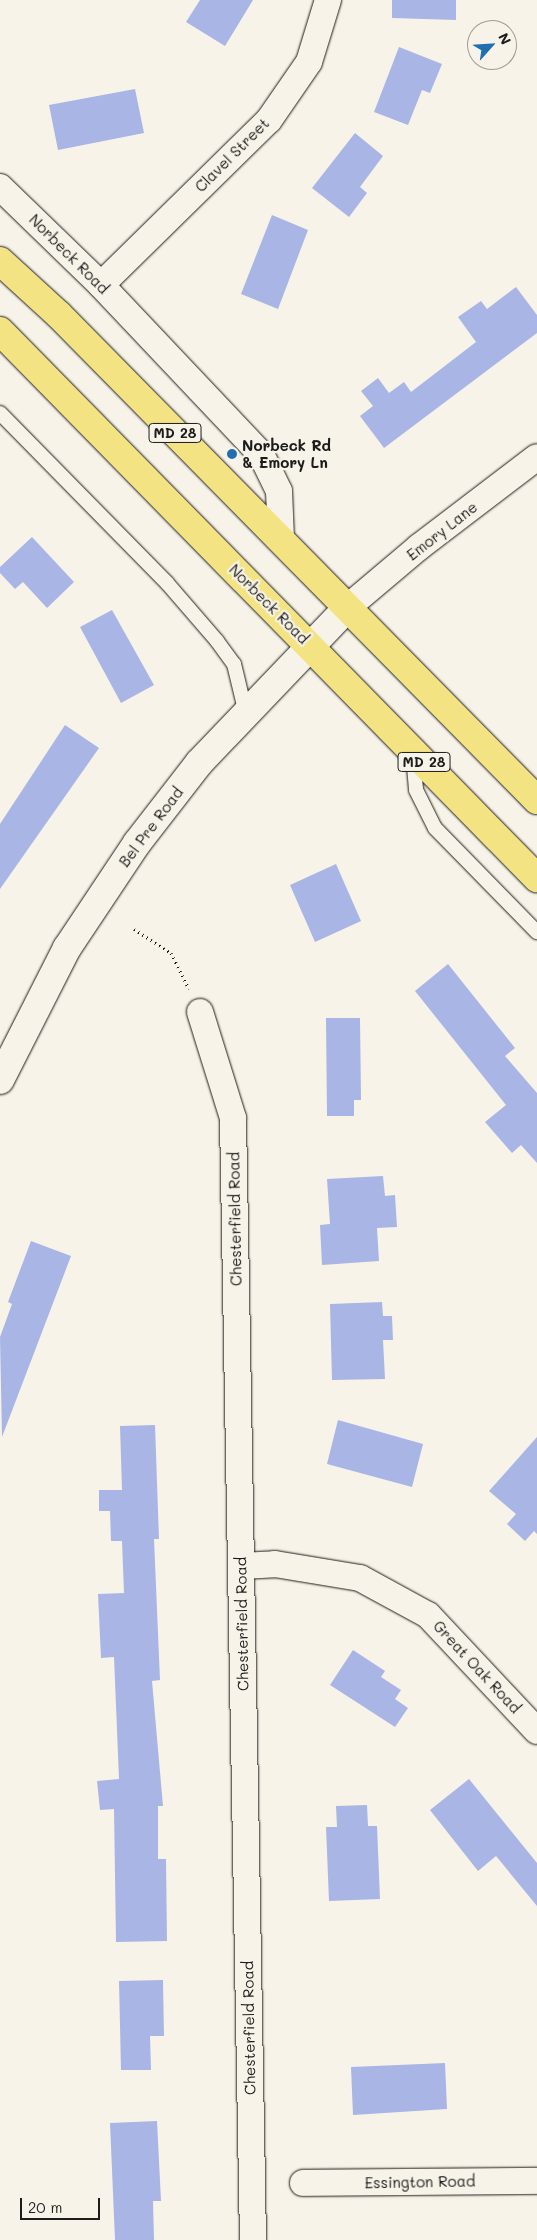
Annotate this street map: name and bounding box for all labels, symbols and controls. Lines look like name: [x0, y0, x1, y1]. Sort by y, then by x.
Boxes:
north arrow: [467, 20, 517, 70]
text: N: [494, 30, 516, 48]
street label: Clavel Street: [191, 114, 273, 196]
street label: Norbeck Road: [25, 210, 113, 298]
road number: MD 28: [148, 422, 202, 444]
place label: Norbeck Rd & Emory Ln: [242, 436, 331, 471]
marker: Norbeck Rd & Emory Ln: [226, 448, 238, 460]
street label: Emory Lane: [403, 498, 481, 564]
street label: Norbeck Road: [225, 560, 313, 648]
road number: MD 28: [396, 750, 452, 774]
street label: Bel Pre Road: [115, 784, 187, 870]
street label: Chesterfield Road: [225, 1152, 245, 1286]
street label: Chesterfield Road: [232, 1557, 252, 1691]
street label: Great Oak Road: [429, 1617, 525, 1717]
street label: Chesterfield Road: [239, 1961, 259, 2095]
street label: Essington Road: [364, 2172, 476, 2192]
scale bar: [22, 2188, 102, 2220]
text: 20 m: [28, 2197, 62, 2217]

